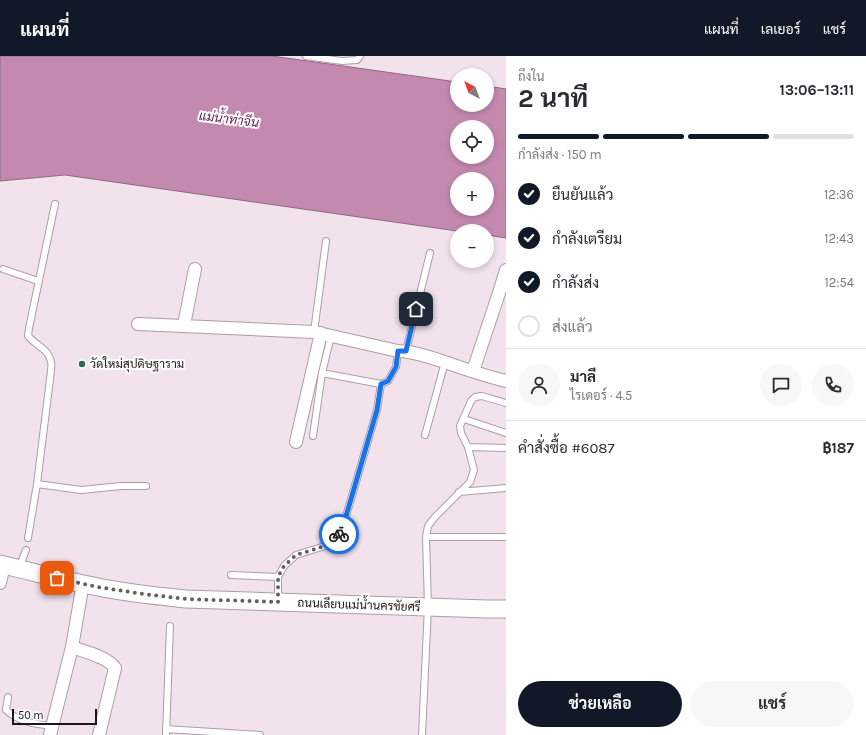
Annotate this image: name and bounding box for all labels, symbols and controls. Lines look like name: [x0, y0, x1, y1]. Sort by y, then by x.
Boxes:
text: แผนที่: [20, 19, 69, 41]
text: แผนที่: [704, 21, 739, 38]
text: เลเยอร์: [761, 21, 801, 38]
text: แชร์: [823, 21, 846, 38]
north arrow: [450, 68, 494, 112]
map controls: [450, 68, 494, 268]
text: ถึงใน: [518, 69, 545, 84]
text: 13:06–13:11: [779, 81, 854, 99]
text: 2 นาที: [518, 83, 588, 114]
water label: แม่น้ำท่าจีน: [198, 103, 261, 130]
button: locate: [450, 120, 494, 164]
text: กำลังส่ง · 150 m: [518, 147, 602, 162]
button: +: [450, 172, 494, 216]
icon: check: [518, 183, 540, 205]
text: ยืนยันแล้ว: [552, 186, 613, 204]
text: 12:36: [824, 187, 854, 202]
button: −: [450, 224, 494, 268]
icon: check: [518, 227, 540, 249]
text: กำลังเตรียม: [552, 230, 622, 248]
text: 12:43: [824, 231, 854, 246]
icon: check: [518, 271, 540, 293]
text: กำลังส่ง: [552, 274, 599, 292]
text: 12:54: [825, 275, 854, 290]
pin: [399, 292, 433, 326]
icon: home: [405, 298, 427, 320]
text: ส่งแล้ว: [552, 318, 593, 336]
place label: วัดใหม่สุปดิษฐาราม: [90, 356, 184, 373]
marker: วัดใหม่สุปดิษฐาราม: [77, 359, 87, 369]
button: person: [518, 364, 560, 406]
button: chat: [760, 364, 802, 406]
button: phone: [812, 364, 854, 406]
text: มาลี: [570, 368, 596, 386]
text: ไรเดอร์ · 4.5: [570, 388, 632, 403]
text: คำสั่งซื้อ #6087: [518, 439, 615, 457]
text: ฿187: [822, 439, 854, 457]
courier: [319, 514, 359, 554]
icon: bike: [328, 523, 350, 545]
pin: [40, 561, 74, 595]
icon: bag: [46, 567, 68, 589]
street label: ถนนเลียบแม่น้ำนครชัยศรี: [297, 592, 421, 614]
button: ช่วยเหลือ: [518, 681, 682, 727]
button: แชร์: [690, 681, 854, 727]
scale bar: [12, 707, 97, 726]
text: 50 m: [18, 709, 44, 722]

